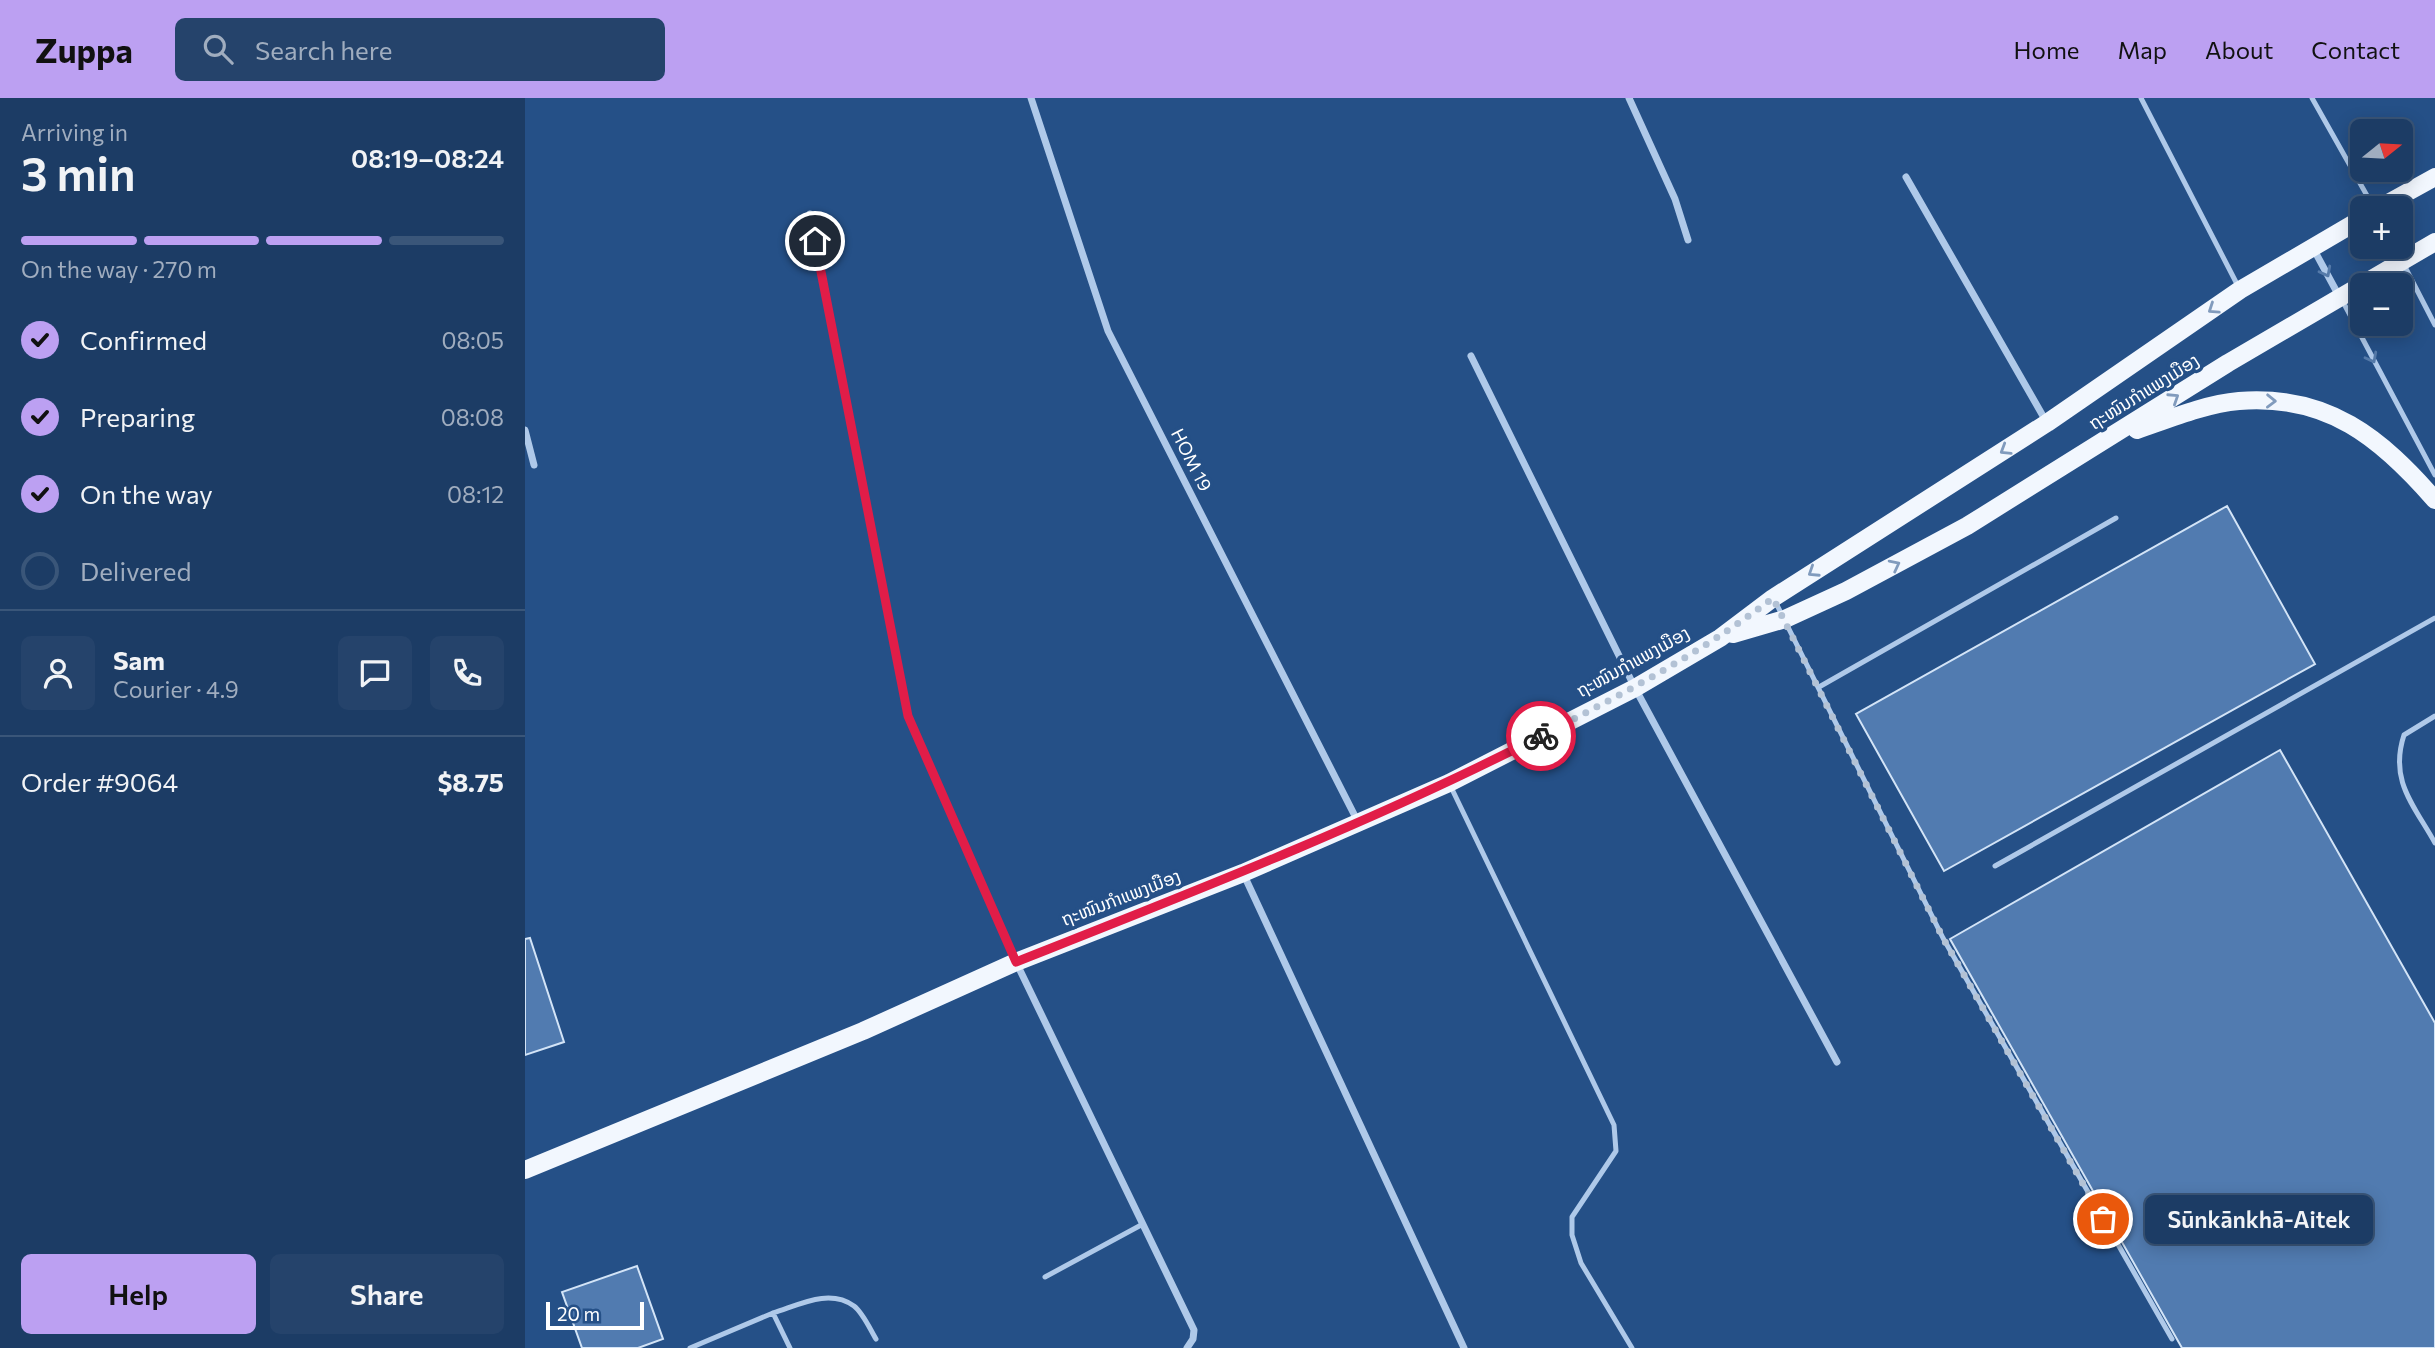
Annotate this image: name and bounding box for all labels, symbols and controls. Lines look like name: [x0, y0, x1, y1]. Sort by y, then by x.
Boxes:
search box: [175, 18, 665, 81]
text: Zuppa: [35, 29, 133, 70]
icon: search: [199, 30, 237, 68]
text: Search here: [255, 34, 392, 65]
text: Home: [2014, 35, 2080, 64]
text: Map: [2118, 35, 2167, 64]
text: About: [2205, 35, 2273, 64]
text: Contact: [2311, 35, 2400, 64]
text: Arriving in: [21, 118, 128, 146]
north arrow: [2350, 119, 2413, 182]
map controls: [2350, 119, 2413, 336]
text: 08:19–08:24: [351, 142, 504, 173]
text: 3 min: [21, 144, 136, 200]
button: +: [2350, 196, 2413, 259]
pin: [785, 211, 845, 271]
icon: home: [796, 222, 834, 260]
text: On the way · 270 m: [21, 255, 217, 283]
one-way arrow: [2318, 265, 2332, 277]
button: −: [2350, 273, 2413, 336]
one-way arrow: [2208, 301, 2221, 313]
icon: check: [21, 321, 59, 359]
text: Confirmed: [80, 324, 207, 355]
text: 08:05: [441, 326, 504, 354]
street label: ຖະໜົນກຳແພງເມືອງ: [2084, 348, 2203, 434]
one-way arrow: [2364, 350, 2377, 363]
one-way arrow: [2167, 393, 2180, 406]
one-way arrow: [2265, 394, 2276, 409]
icon: check: [21, 398, 59, 436]
text: Preparing: [80, 401, 195, 432]
text: 08:08: [441, 403, 504, 431]
street label: HOM 19: [1167, 425, 1217, 494]
one-way arrow: [1999, 442, 2012, 455]
icon: check: [21, 475, 59, 513]
text: On the way: [80, 478, 213, 509]
text: 08:12: [447, 480, 504, 508]
text: Delivered: [80, 555, 191, 586]
one-way arrow: [1888, 560, 1900, 574]
one-way arrow: [1808, 564, 1821, 577]
street label: ຖະໜົນກຳແພງເມືອງ: [1572, 621, 1693, 701]
button: person: [21, 636, 95, 710]
button: chat: [338, 636, 412, 710]
button: phone: [430, 636, 504, 710]
text: Sam: [113, 644, 165, 675]
text: Courier · 4.9: [113, 675, 239, 703]
courier: [1506, 701, 1576, 771]
icon: bike: [1522, 717, 1560, 755]
text: Order #9064: [21, 766, 178, 797]
text: $8.75: [437, 766, 504, 797]
street label: ຖະໜົນກຳແພງເມືອງ: [1058, 864, 1183, 930]
pin: [2073, 1189, 2133, 1249]
callout: Sūnkānkhā-Aitek: [2145, 1194, 2373, 1244]
icon: bag: [2084, 1200, 2122, 1238]
text: Sūnkānkhā-Aitek: [2168, 1205, 2350, 1233]
button: Help: [21, 1254, 256, 1334]
button: Share: [270, 1254, 504, 1334]
scale bar: [546, 1299, 644, 1331]
text: 20 m: [557, 1302, 600, 1325]

